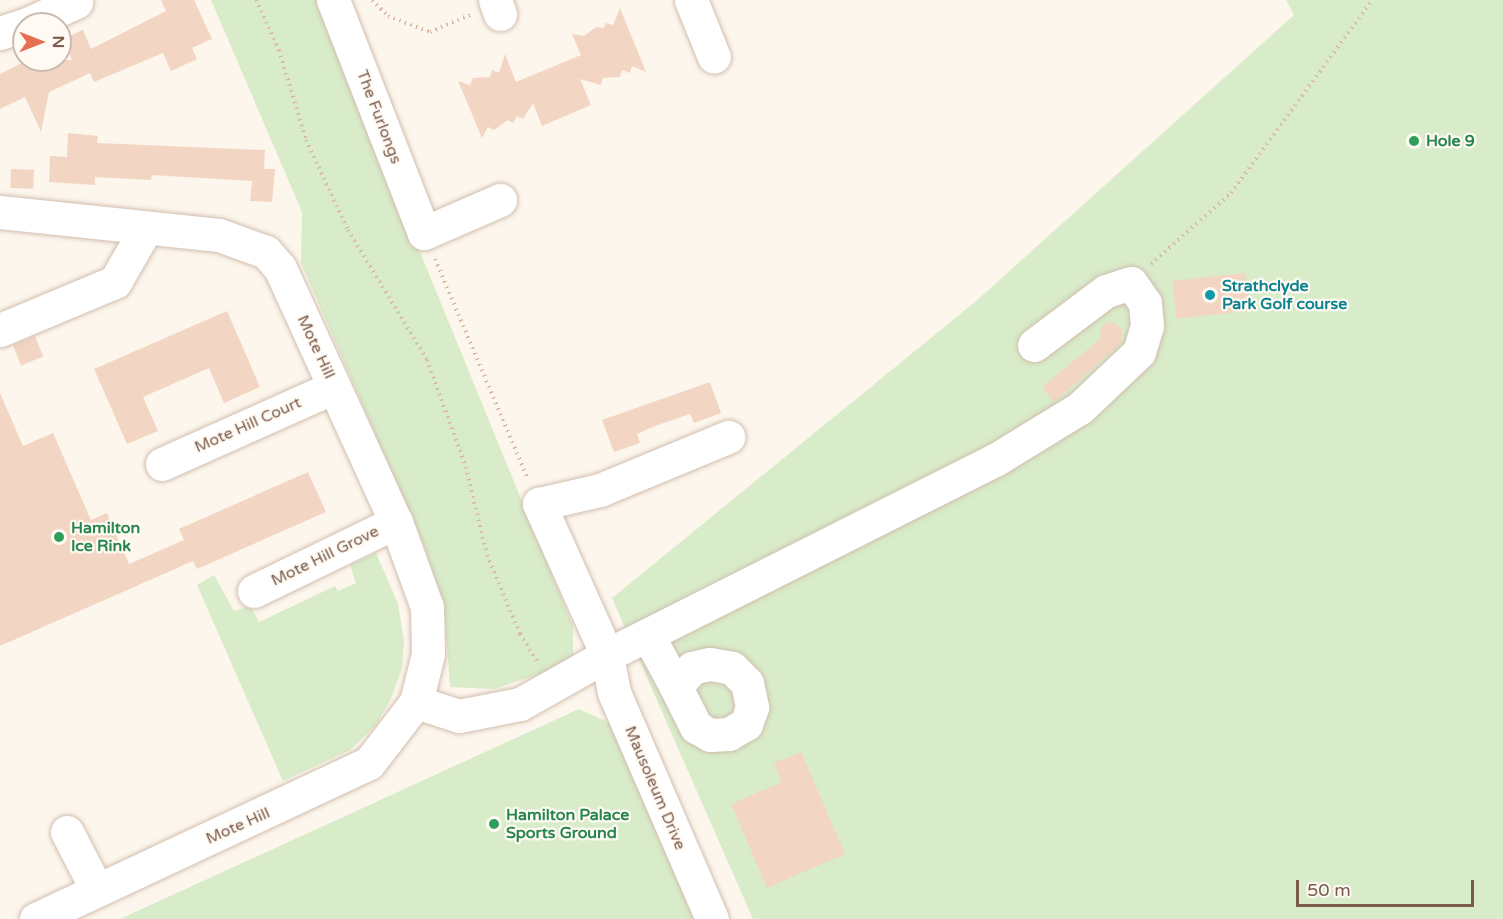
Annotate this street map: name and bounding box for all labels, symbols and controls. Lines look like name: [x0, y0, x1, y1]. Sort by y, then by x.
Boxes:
north arrow: [12, 12, 72, 72]
text: N: [48, 36, 68, 48]
street label: The Furlongs: [352, 67, 406, 167]
place label: Hole 9: [1426, 131, 1475, 151]
marker: Hole 9: [1407, 134, 1421, 148]
place label: Strathclyde Park Golf course: [1222, 276, 1347, 314]
marker: Strathclyde Park Golf course: [1203, 288, 1217, 302]
street label: Mote Hill: [293, 312, 339, 382]
street label: Mote Hill Court: [192, 393, 304, 457]
place label: Hamilton Ice Rink: [71, 518, 140, 556]
street label: Mote Hill Grove: [268, 522, 382, 590]
marker: Hamilton Ice Rink: [52, 530, 66, 544]
street label: Mausoleum Drive: [620, 723, 690, 853]
street label: Mote Hill: [203, 803, 273, 849]
place label: Hamilton Palace Sports Ground: [506, 805, 629, 843]
marker: Hamilton Palace Sports Ground: [487, 817, 501, 831]
scale bar: [1299, 868, 1478, 906]
text: 50 m: [1307, 879, 1351, 901]

